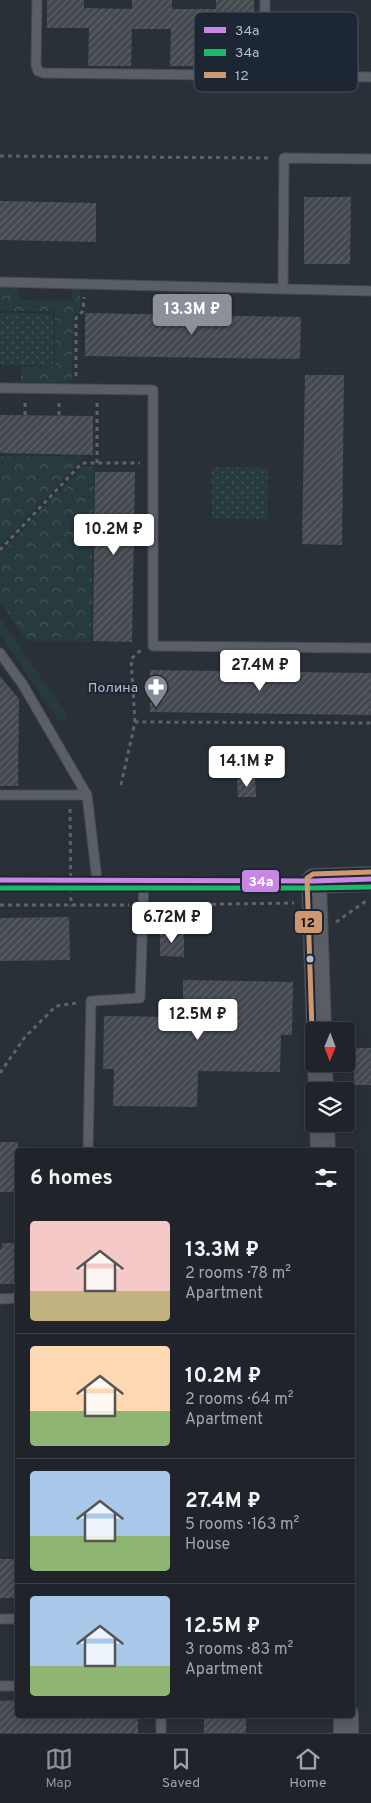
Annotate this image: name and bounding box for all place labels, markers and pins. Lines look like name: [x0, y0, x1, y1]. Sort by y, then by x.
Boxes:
pin: 13.3M ₽: [146, 294, 238, 336]
pin: 10.2M ₽: [68, 514, 160, 556]
pin: 27.4M ₽: [214, 650, 306, 692]
pharmacy icon: Полина: [143, 674, 169, 708]
place label: Полина: [88, 680, 138, 697]
pin: 14.1M ₽: [201, 746, 293, 788]
pin: 6.72M ₽: [126, 902, 218, 944]
unlabelled marker: [305, 954, 315, 964]
pin: 12.5M ₽: [152, 998, 244, 1041]

